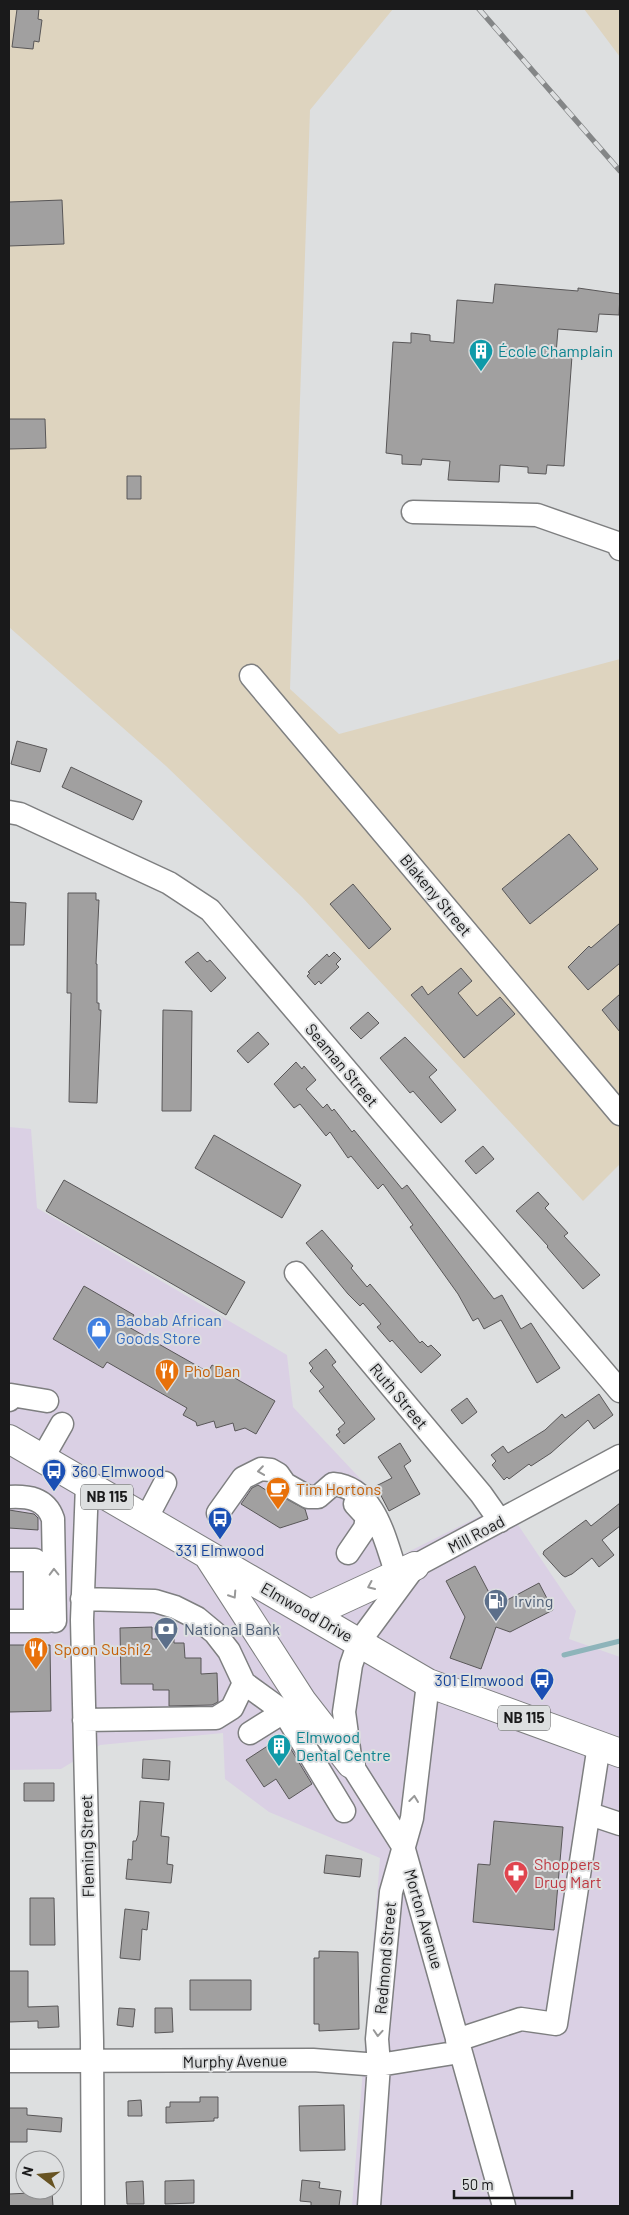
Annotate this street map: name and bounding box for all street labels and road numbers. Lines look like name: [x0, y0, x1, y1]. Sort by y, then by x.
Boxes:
street label: Blakeny Street: [397, 850, 476, 939]
street label: Seaman Street: [302, 1019, 383, 1110]
street label: Ruth Street: [366, 1359, 432, 1432]
road number: NB 115: [81, 1484, 133, 1510]
street label: Mill Road: [444, 1511, 507, 1556]
street label: Elmwood Drive: [258, 1578, 356, 1645]
road number: NB 115: [498, 1706, 550, 1730]
street label: Fleming Street: [76, 1795, 97, 1898]
street label: Morton Avenue: [401, 1867, 448, 1971]
street label: Redmond Street: [370, 1901, 399, 2015]
street label: Murphy Avenue: [183, 2050, 287, 2071]

